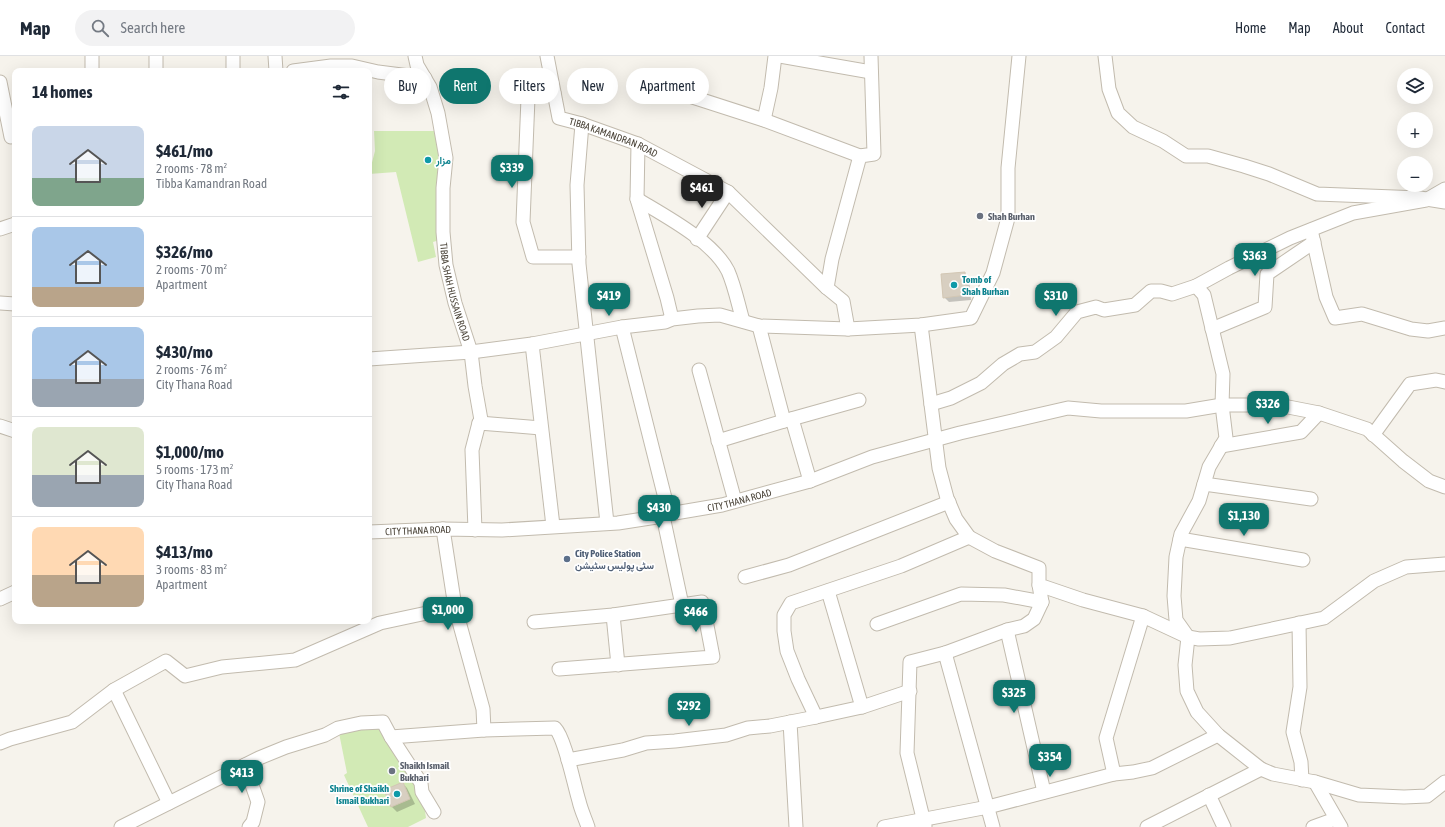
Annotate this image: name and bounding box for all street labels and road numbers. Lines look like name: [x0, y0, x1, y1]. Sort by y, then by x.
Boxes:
street label: TIBBA KAMANDRAN ROAD: [568, 116, 660, 160]
street label: TIBBA SHAH HUSSAIN ROAD: [438, 242, 472, 343]
street label: CITY THANA ROAD: [707, 487, 773, 513]
street label: CITY THANA ROAD: [385, 524, 451, 537]

